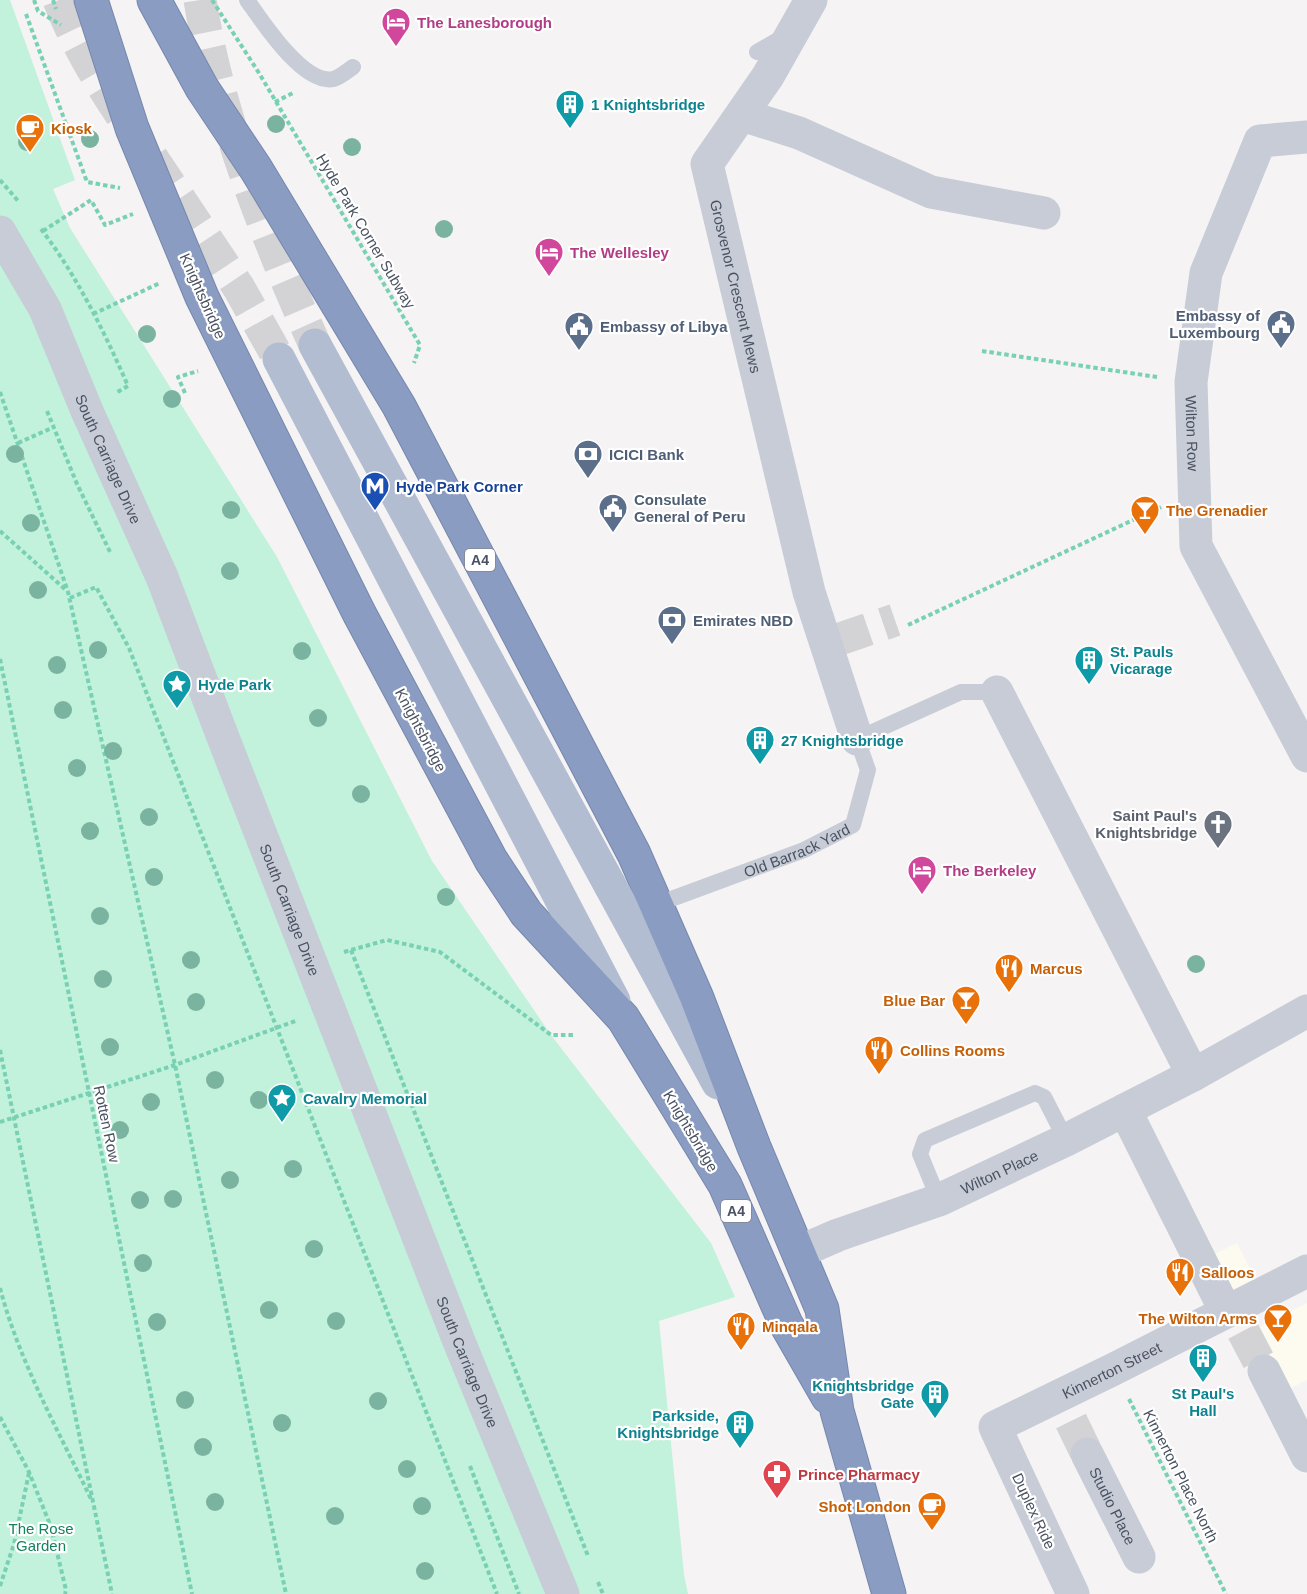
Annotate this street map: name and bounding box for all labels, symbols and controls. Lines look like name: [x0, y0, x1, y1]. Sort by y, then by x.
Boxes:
hotel icon: The Lanesborough: [380, 6, 412, 48]
place label: The Lanesborough: [417, 14, 552, 31]
building icon: 1 Knightsbridge: [554, 88, 586, 130]
place label: 1 Knightsbridge: [591, 96, 705, 113]
cafe icon: Kiosk: [14, 112, 46, 154]
place label: Kiosk: [51, 120, 93, 137]
street label: Hyde Park Corner Subway: [313, 151, 419, 312]
street label: Grosvenor Crescent Mews: [707, 198, 765, 375]
hotel icon: The Wellesley: [533, 236, 565, 278]
place label: The Wellesley: [570, 244, 670, 261]
street label: Knightsbridge: [177, 251, 229, 341]
place label: Embassy of Luxembourg: [1169, 307, 1261, 341]
public building icon: Embassy of Luxembourg: [1265, 308, 1297, 350]
public building icon: Embassy of Libya: [563, 310, 595, 352]
place label: Embassy of Libya: [600, 318, 728, 335]
street label: South Carriage Drive: [72, 392, 145, 526]
street label: Wilton Row: [1183, 395, 1202, 472]
bank icon: ICICI Bank: [572, 438, 604, 480]
place label: ICICI Bank: [609, 446, 685, 463]
metro station icon: Hyde Park Corner: [359, 470, 391, 512]
place label: Hyde Park Corner: [396, 478, 523, 495]
place label: Consulate General of Peru: [634, 491, 746, 525]
public building icon: Consulate General of Peru: [597, 492, 629, 534]
bar icon: The Grenadier: [1129, 494, 1161, 536]
place label: The Grenadier: [1166, 502, 1268, 519]
road number: A4: [465, 549, 495, 571]
bank icon: Emirates NBD: [656, 604, 688, 646]
place label: Emirates NBD: [693, 612, 793, 629]
place label: St. Pauls Vicarage: [1110, 643, 1173, 677]
building icon: St. Pauls Vicarage: [1073, 644, 1105, 686]
place icon: Hyde Park: [161, 668, 193, 710]
place label: Hyde Park: [198, 676, 272, 693]
street label: Knightsbridge: [392, 686, 450, 774]
building icon: 27 Knightsbridge: [744, 724, 776, 766]
place label: 27 Knightsbridge: [781, 732, 904, 749]
place label: Saint Paul's Knightsbridge: [1095, 807, 1197, 841]
church icon: Saint Paul's Knightsbridge: [1202, 808, 1234, 850]
street label: Old Barrack Yard: [741, 820, 852, 880]
street label: South Carriage Drive: [257, 841, 324, 978]
hotel icon: The Berkeley: [906, 854, 938, 896]
place label: The Berkeley: [943, 862, 1037, 879]
restaurant icon: Marcus: [993, 952, 1025, 994]
place label: Marcus: [1030, 960, 1083, 977]
bar icon: Blue Bar: [950, 984, 982, 1026]
place label: Blue Bar: [883, 992, 945, 1009]
restaurant icon: Collins Rooms: [863, 1034, 895, 1076]
place label: Collins Rooms: [900, 1042, 1005, 1059]
place icon: Cavalry Memorial: [266, 1082, 298, 1124]
street label: Rotten Row: [91, 1084, 123, 1164]
street label: Knightsbridge: [660, 1087, 722, 1175]
place label: Cavalry Memorial: [303, 1090, 427, 1107]
street label: Wilton Place: [958, 1146, 1041, 1197]
road number: A4: [721, 1200, 751, 1222]
restaurant icon: Salloos: [1164, 1256, 1196, 1298]
place label: Salloos: [1201, 1264, 1254, 1281]
street label: South Carriage Drive: [434, 1294, 502, 1430]
bar icon: The Wilton Arms: [1262, 1302, 1294, 1344]
restaurant icon: Minqala: [725, 1310, 757, 1352]
place label: The Wilton Arms: [1139, 1310, 1257, 1327]
place label: Minqala: [762, 1318, 818, 1335]
street label: Kinnerton Street: [1059, 1338, 1165, 1402]
building icon: St Paul's Hall: [1187, 1342, 1219, 1384]
place label: Knightsbridge Gate: [812, 1377, 914, 1411]
building icon: Knightsbridge Gate: [919, 1378, 951, 1420]
place label: St Paul's Hall: [1172, 1385, 1234, 1419]
place label: Parkside, Knightsbridge: [617, 1407, 719, 1441]
street label: Kinnerton Place North: [1140, 1407, 1222, 1545]
building icon: Parkside, Knightsbridge: [724, 1408, 756, 1450]
pharmacy icon: Prince Pharmacy: [761, 1458, 793, 1500]
street label: Studio Place: [1087, 1464, 1140, 1547]
place label: Prince Pharmacy: [798, 1466, 920, 1483]
street label: Duplex Ride: [1009, 1470, 1059, 1552]
cafe icon: Shot London: [916, 1490, 948, 1532]
place label: Shot London: [819, 1498, 911, 1515]
park label: The Rose Garden: [8, 1520, 74, 1554]

